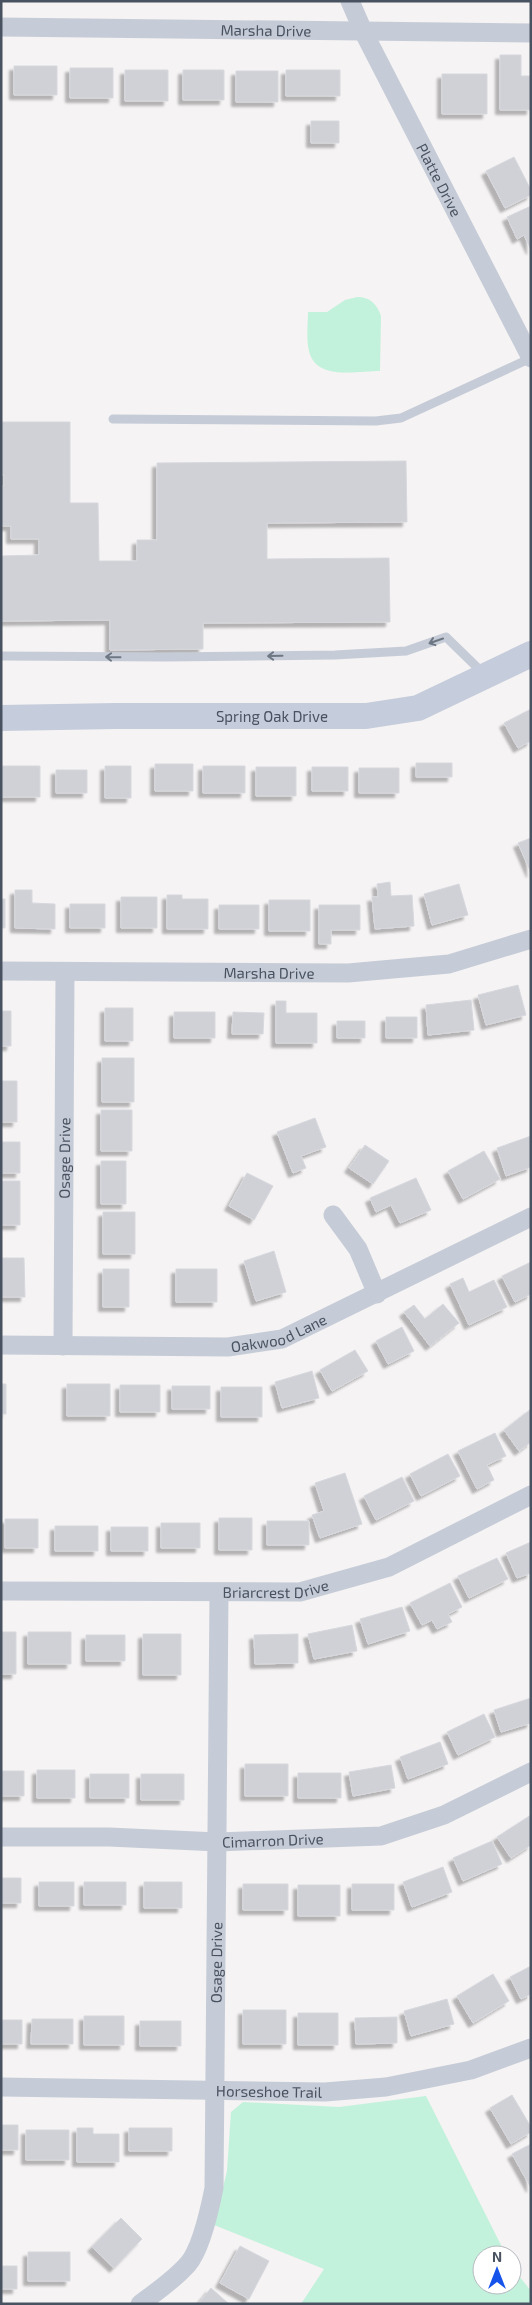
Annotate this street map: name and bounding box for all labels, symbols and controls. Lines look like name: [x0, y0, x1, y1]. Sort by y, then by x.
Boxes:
street label: Marsha Drive: [220, 20, 312, 40]
street label: Platte Drive: [413, 140, 466, 220]
one-way arrow: [428, 636, 444, 646]
one-way arrow: [268, 651, 284, 661]
one-way arrow: [105, 652, 121, 661]
street label: Spring Oak Drive: [216, 707, 328, 725]
street label: Marsha Drive: [223, 963, 315, 982]
street label: Osage Drive: [55, 1117, 73, 1199]
street label: Oakwood Lane: [230, 1310, 329, 1355]
street label: Briarcrest Drive: [223, 1575, 331, 1601]
street label: Cimarron Drive: [222, 1829, 324, 1851]
street label: Osage Drive: [207, 1922, 225, 2003]
street label: Horseshoe Trail: [216, 2081, 323, 2101]
north arrow: [472, 2245, 522, 2295]
text: N: [492, 2248, 502, 2265]

